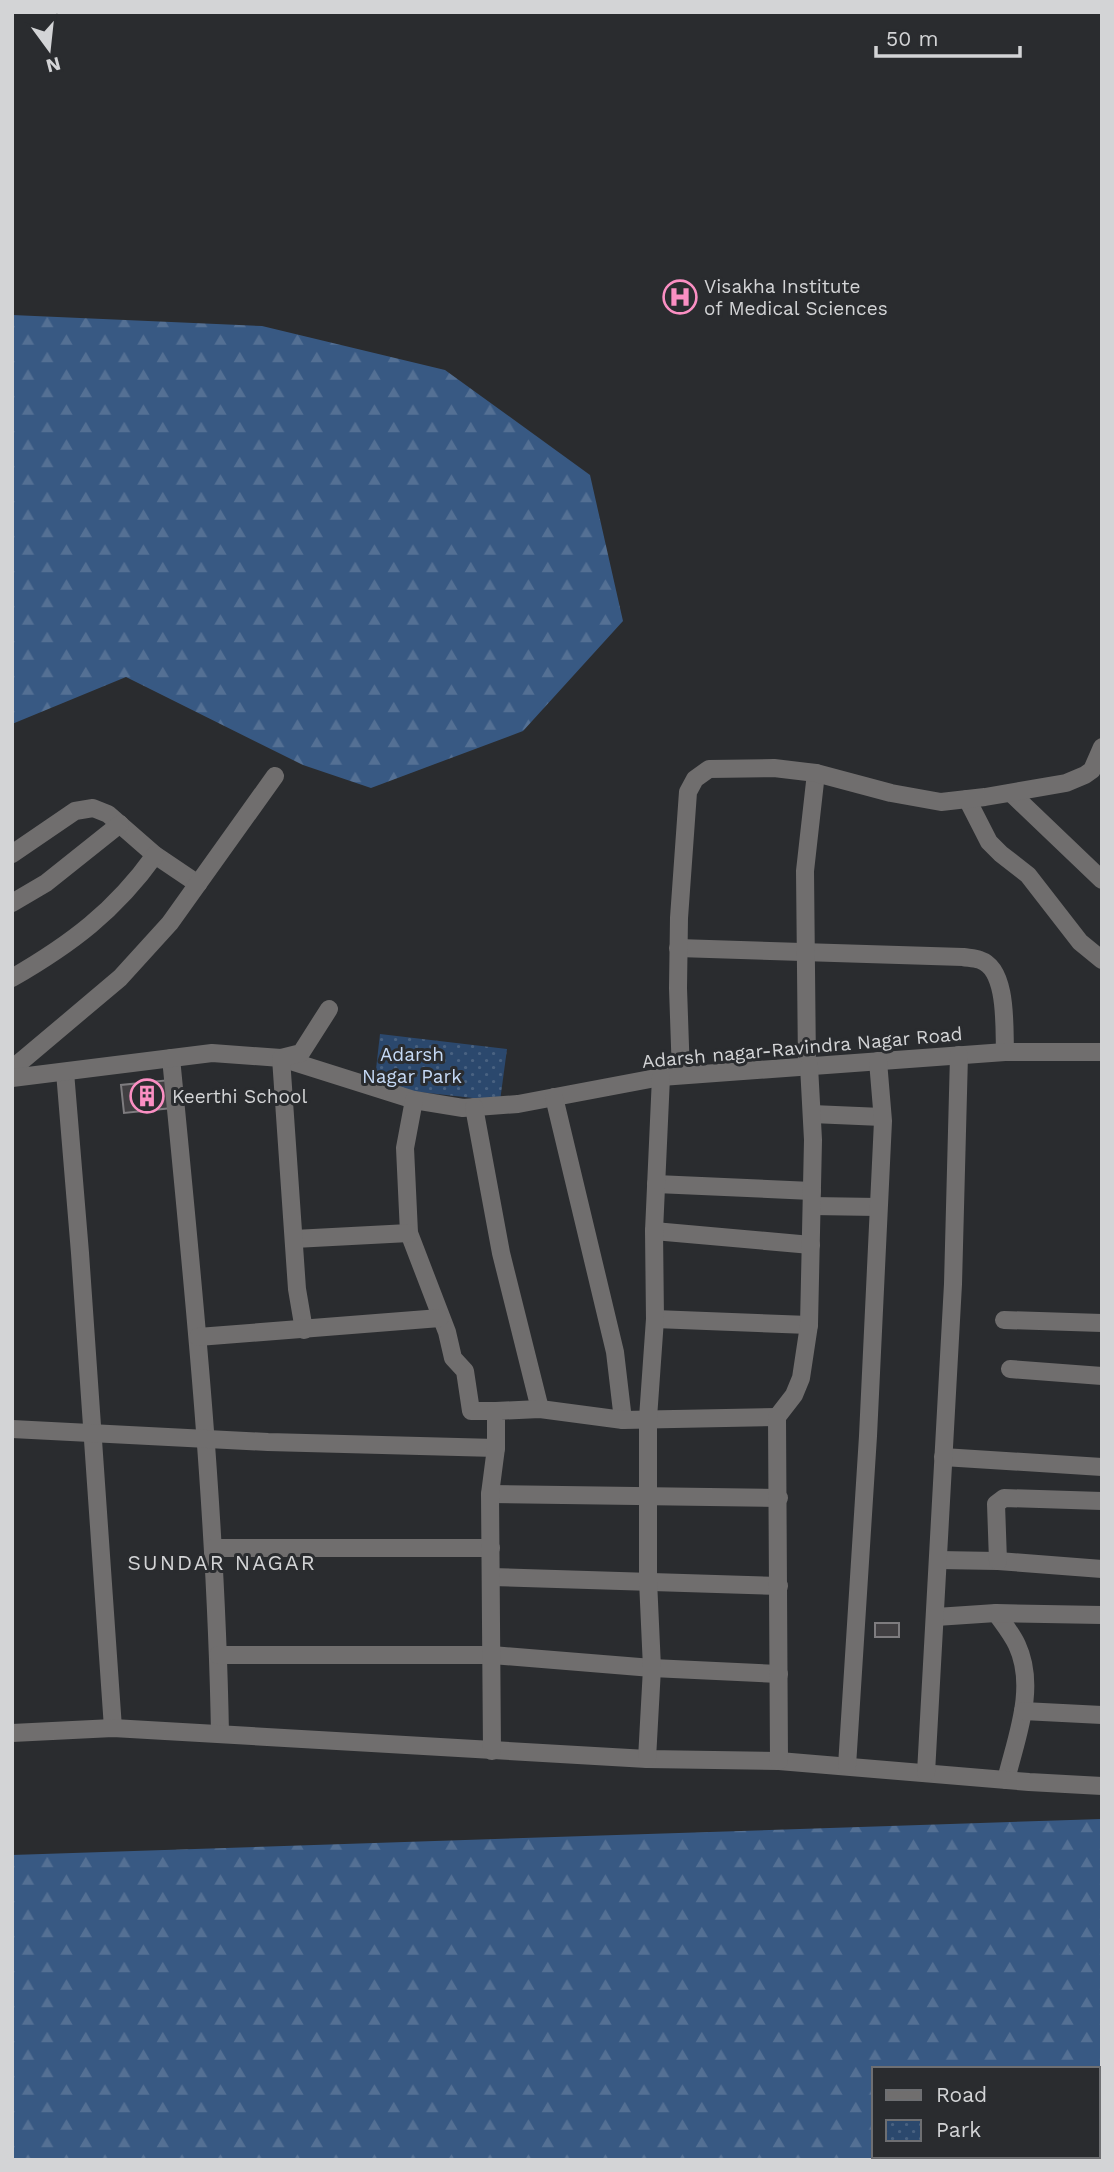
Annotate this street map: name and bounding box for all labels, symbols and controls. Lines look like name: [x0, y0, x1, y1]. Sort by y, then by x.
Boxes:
north arrow: [14, 14, 84, 84]
scale bar: [876, 14, 1020, 58]
text: 50 m: [886, 26, 938, 51]
text: N: [43, 52, 63, 78]
place label: Visakha Institute of Medical Sciences: [704, 275, 888, 320]
hospital icon: Visakha Institute of Medical Sciences: [661, 278, 699, 316]
street label: Adarsh nagar-Ravindra Nagar Road: [641, 1022, 963, 1073]
park label: Adarsh Nagar Park: [362, 1043, 462, 1088]
building icon: Keerthi School: [128, 1077, 166, 1115]
place label: Keerthi School: [172, 1085, 307, 1108]
district label: SUNDAR NAGAR: [127, 1550, 317, 1575]
legend: [872, 2067, 1100, 2158]
text: Road: [936, 2082, 987, 2107]
text: Park: [936, 2117, 981, 2142]

